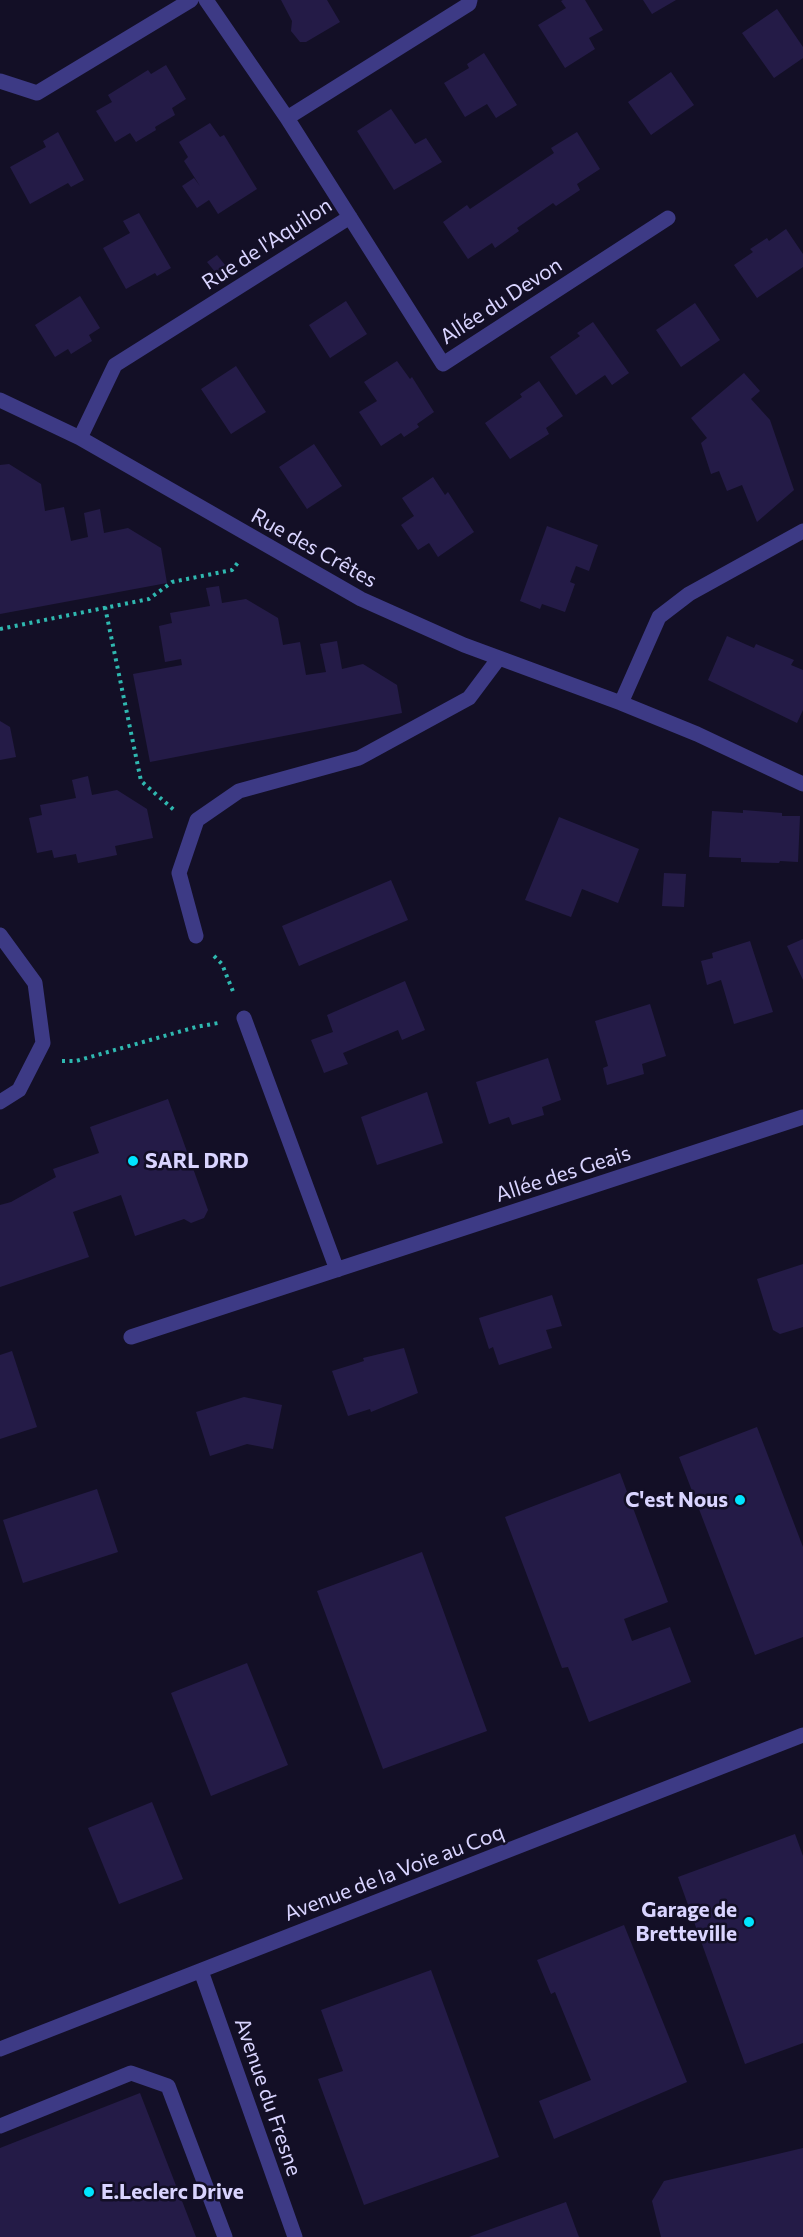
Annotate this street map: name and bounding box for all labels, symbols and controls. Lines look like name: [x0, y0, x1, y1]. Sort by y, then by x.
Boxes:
street label: Rue de l'Aquilon: [197, 193, 337, 295]
street label: Allée du Devon: [435, 252, 567, 350]
street label: Rue des Crêtes: [247, 503, 381, 593]
street label: Allée des Geais: [492, 1140, 634, 1208]
place label: SARL DRD: [145, 1148, 249, 1174]
marker: SARL DRD: [126, 1154, 140, 1168]
place label: C'est Nous: [625, 1487, 728, 1513]
marker: C'est Nous: [733, 1493, 747, 1507]
street label: Avenue de la Voie au Coq: [280, 1819, 508, 1927]
place label: Garage de Bretteville: [636, 1897, 737, 1947]
marker: Garage de Bretteville: [742, 1915, 756, 1929]
street label: Avenue du Fresne: [229, 2015, 307, 2179]
place label: E.Leclerc Drive: [101, 2179, 244, 2205]
marker: E.Leclerc Drive: [82, 2185, 96, 2199]

